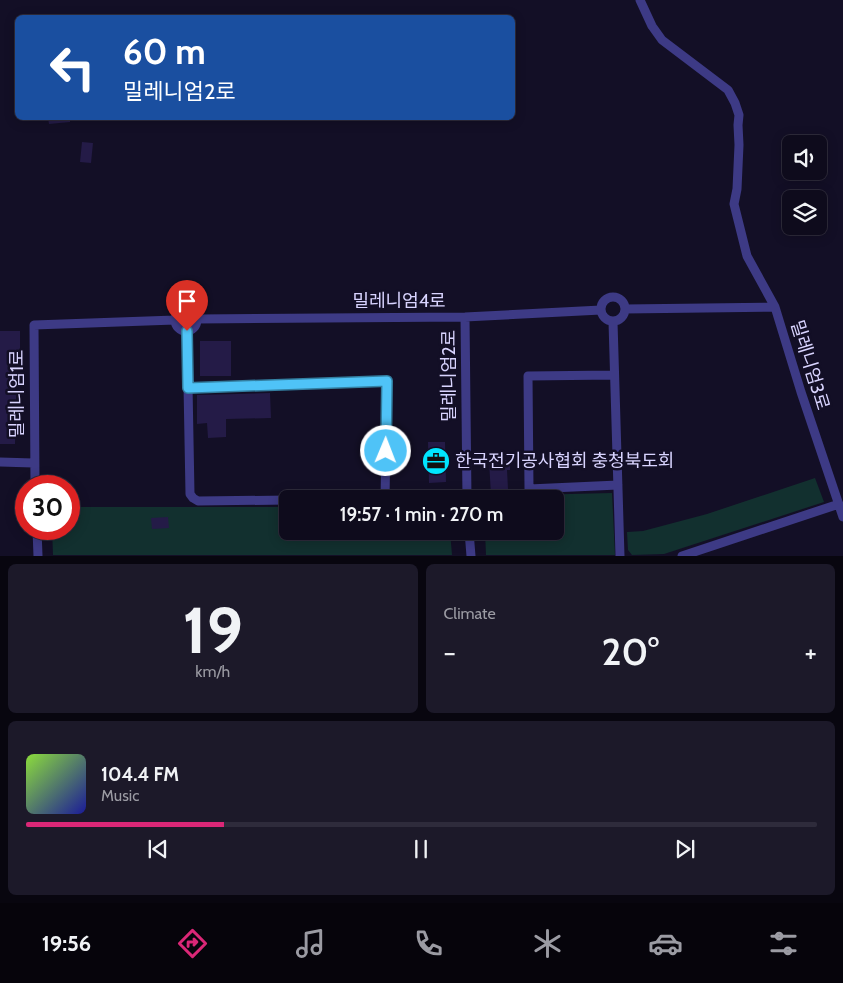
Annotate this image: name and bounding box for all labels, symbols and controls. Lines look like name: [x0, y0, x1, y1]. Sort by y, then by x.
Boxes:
text: 60 m: [123, 30, 206, 73]
icon: left: [40, 35, 105, 100]
text: 밀레니엄2로: [123, 78, 236, 105]
map controls: [782, 135, 827, 235]
button: sound: [782, 135, 827, 180]
button: layers: [782, 190, 827, 235]
pin: [166, 280, 208, 331]
icon: arrive: [173, 287, 201, 315]
street label: 밀레니엄4로: [352, 290, 446, 312]
street label: 밀레니엄3로: [786, 318, 834, 412]
street label: 밀레니엄2로: [438, 330, 460, 422]
street label: 밀레니엄1로: [6, 350, 28, 438]
position arrow: [359, 424, 411, 476]
office icon: 한국전기공사협회 충청북도회: [421, 446, 451, 476]
place label: 한국전기공사협회 충청북도회: [455, 450, 674, 472]
speed limit sign: 30: [15, 475, 80, 540]
text: 19:57 · 1 min · 270 m: [340, 503, 503, 526]
text: 19: [182, 590, 243, 669]
text: Climate: [444, 604, 496, 623]
text: 20°: [601, 628, 659, 675]
text: −: [444, 635, 456, 669]
text: +: [805, 635, 817, 669]
text: km/h: [195, 662, 230, 681]
text: 104.4 FM: [101, 763, 179, 786]
text: Music: [101, 786, 139, 805]
icon: previous: [144, 835, 172, 863]
icon: pause: [407, 835, 435, 863]
icon: next: [671, 835, 699, 863]
icon: directions: [175, 926, 210, 961]
icon: music: [293, 926, 328, 961]
icon: phone: [411, 926, 446, 961]
icon: climate: [530, 926, 565, 961]
icon: car: [648, 926, 683, 961]
icon: filters: [766, 926, 801, 961]
text: 19:56: [42, 930, 91, 957]

